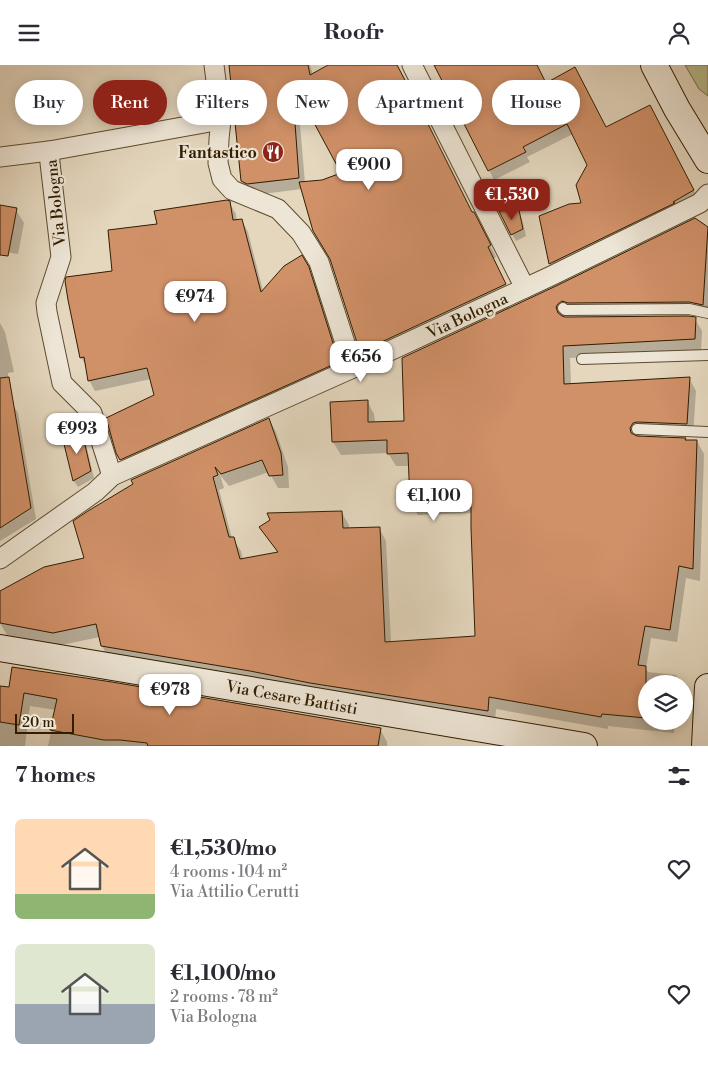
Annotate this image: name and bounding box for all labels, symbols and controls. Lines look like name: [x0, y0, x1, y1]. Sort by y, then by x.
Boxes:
icon: menu: [15, 19, 43, 47]
text: Roofr: [324, 19, 384, 46]
icon: person: [665, 19, 693, 47]
chip: Buy: [15, 80, 83, 125]
chip: Rent: [93, 80, 167, 125]
chip: Filters: [177, 80, 267, 125]
chip: New: [277, 80, 348, 125]
chip: Apartment: [358, 80, 482, 125]
chip: House: [492, 80, 580, 125]
restaurant icon: Fantastico: [261, 140, 285, 164]
place label: Fantastico: [178, 143, 257, 163]
pin: €900: [339, 149, 399, 191]
text: €900: [347, 155, 391, 175]
street label: Via Bologna: [41, 158, 71, 248]
pin: €1,530: [471, 179, 553, 221]
text: €1,530: [485, 185, 539, 205]
pin: €974: [165, 281, 225, 323]
text: €974: [175, 287, 215, 307]
street label: Via Bologna: [423, 288, 512, 344]
pin: €656: [331, 341, 391, 383]
text: €656: [341, 347, 381, 367]
pin: €993: [47, 413, 107, 455]
text: €993: [57, 419, 97, 439]
pin: €1,100: [393, 479, 475, 522]
text: €1,100: [407, 486, 461, 506]
pin: €978: [140, 673, 200, 716]
map controls: [638, 675, 693, 730]
button: layers: [638, 675, 693, 730]
street label: Via Cesare Battisti: [223, 676, 359, 719]
text: €978: [150, 680, 190, 700]
scale bar: [15, 711, 74, 734]
text: 20 m: [22, 714, 54, 732]
icon: filters: [665, 762, 693, 790]
text: 7 homes: [15, 763, 96, 789]
text: €1,530/mo: [170, 836, 277, 862]
icon: home: [55, 839, 115, 899]
icon: heart: [665, 855, 693, 883]
text: 4 rooms · 104 m²: [170, 862, 287, 882]
text: Via Attilio Cerutti: [170, 882, 299, 902]
text: €1,100/mo: [170, 961, 276, 987]
icon: home: [55, 964, 115, 1024]
icon: heart: [665, 980, 693, 1008]
text: 2 rooms · 78 m²: [170, 987, 278, 1007]
text: Via Bologna: [170, 1007, 257, 1027]

